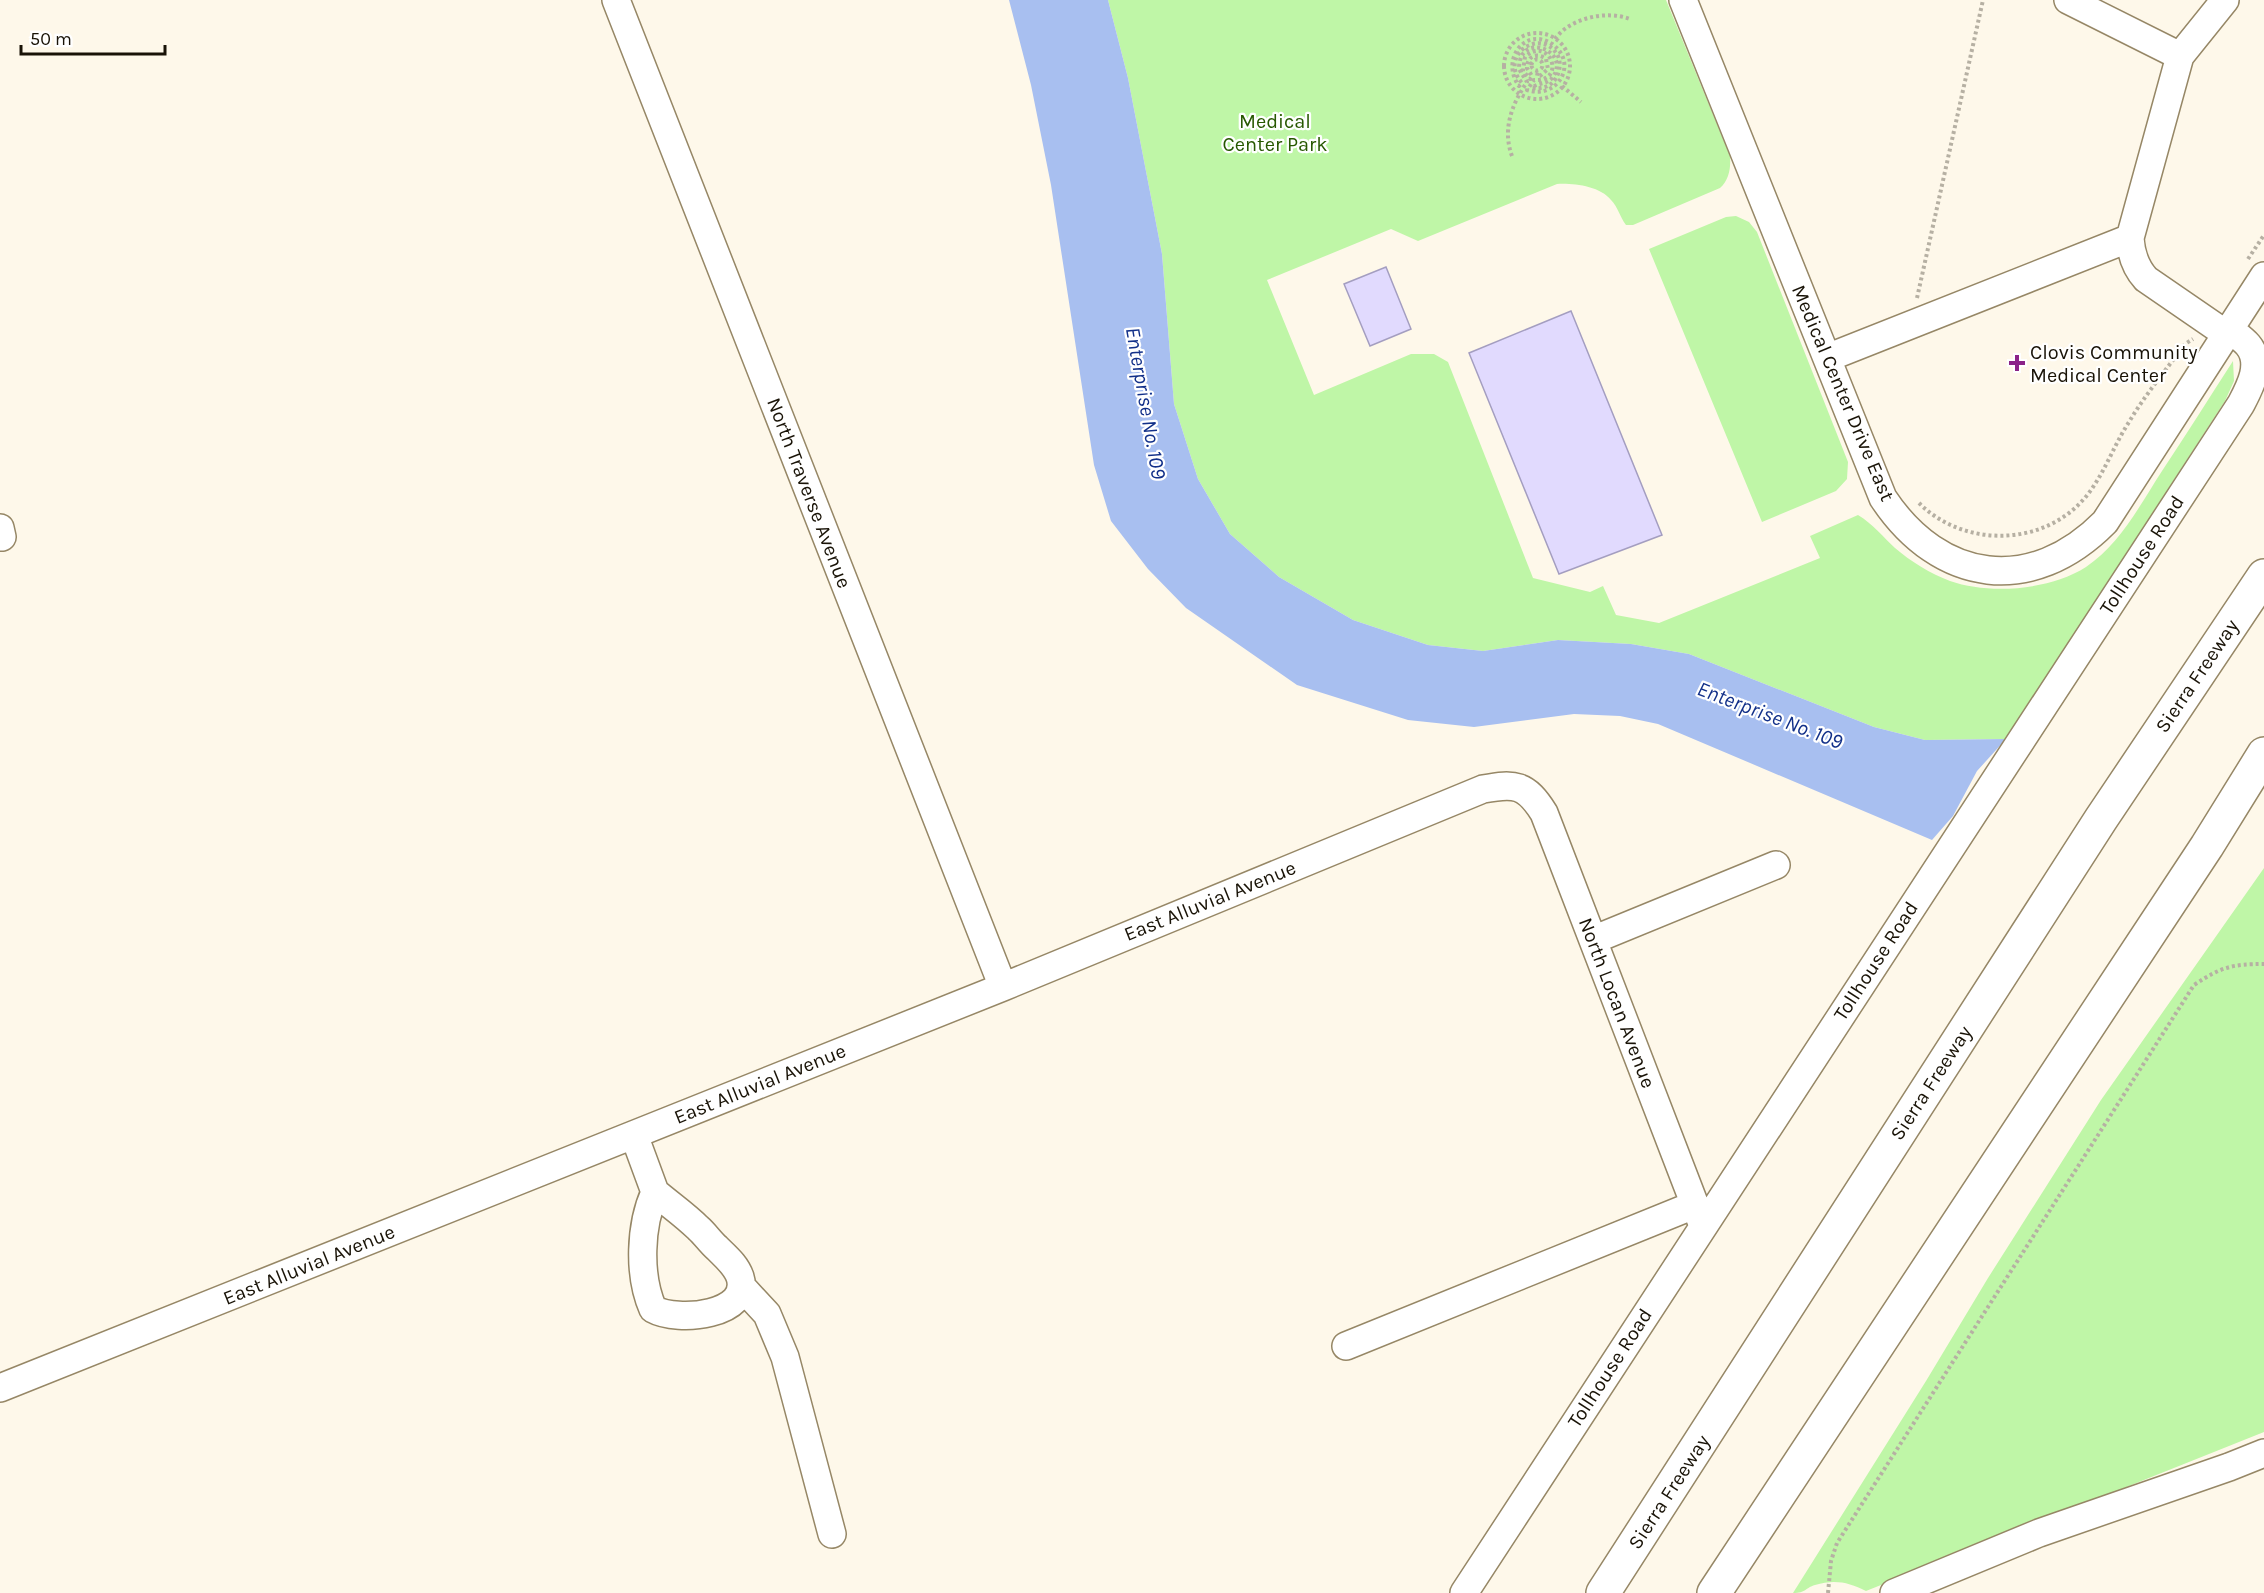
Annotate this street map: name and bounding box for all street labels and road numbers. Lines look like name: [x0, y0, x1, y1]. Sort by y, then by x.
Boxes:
street label: Medical Center Drive East: [1787, 281, 1899, 505]
street label: North Traverse Avenue: [762, 395, 856, 591]
street label: Tollhouse Road: [2095, 491, 2189, 619]
street label: Sierra Freeway: [2151, 615, 2243, 737]
street label: East Alluvial Avenue: [1121, 856, 1299, 946]
street label: Tollhouse Road: [1829, 897, 1923, 1025]
street label: North Locan Avenue: [1574, 915, 1660, 1091]
street label: Sierra Freeway: [1886, 1022, 1976, 1144]
street label: East Alluvial Avenue: [671, 1039, 849, 1129]
street label: East Alluvial Avenue: [220, 1220, 398, 1310]
street label: Tollhouse Road: [1563, 1304, 1657, 1432]
street label: Sierra Freeway: [1624, 1431, 1714, 1553]

